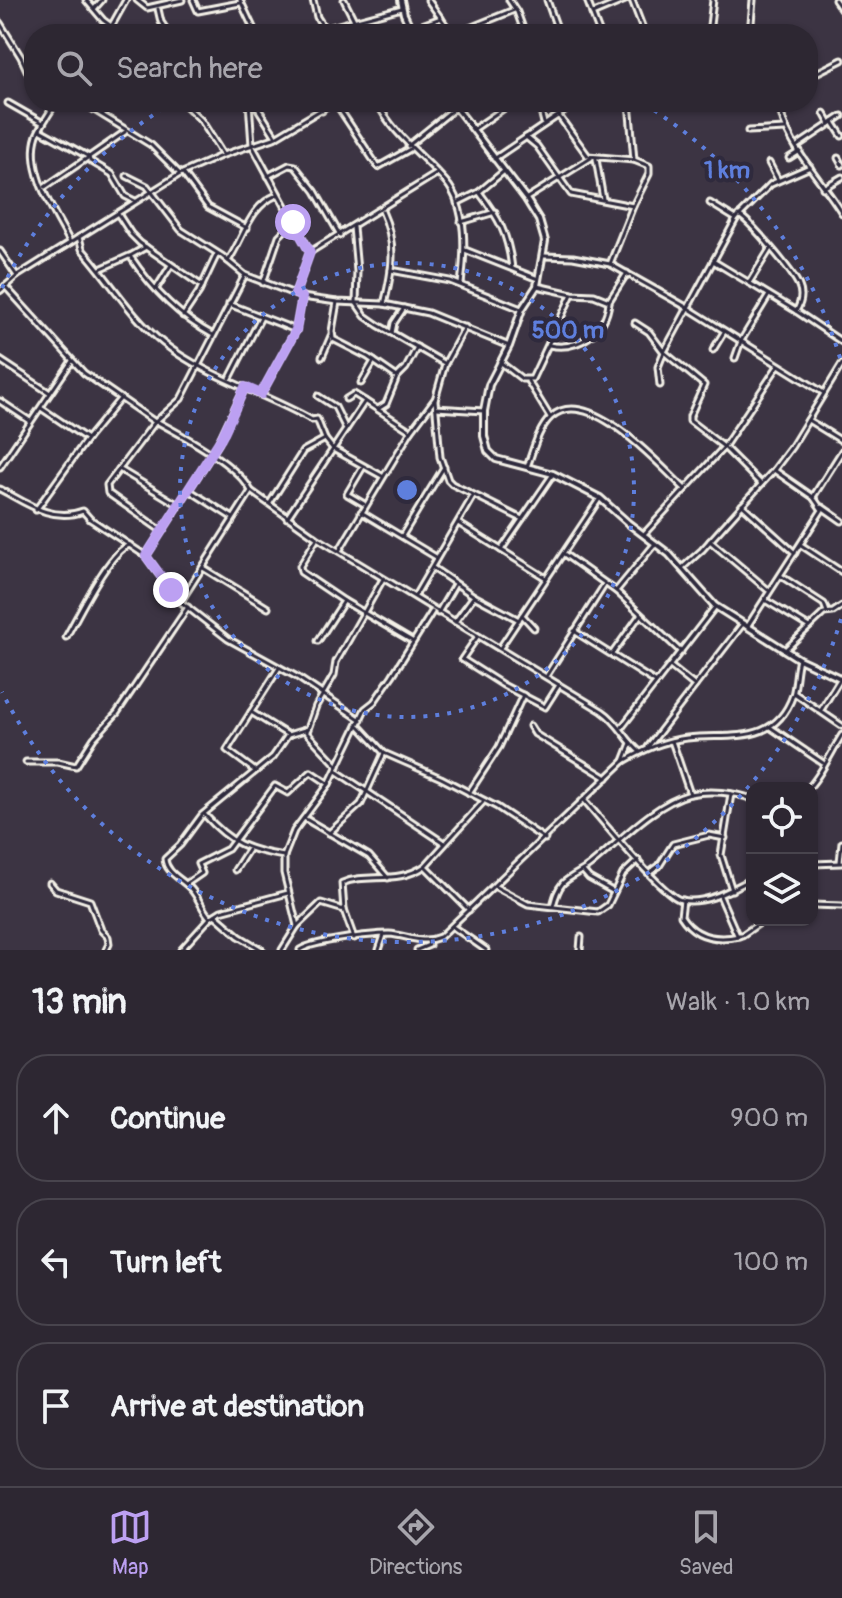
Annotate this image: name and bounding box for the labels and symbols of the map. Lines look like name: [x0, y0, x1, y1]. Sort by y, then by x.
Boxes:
text: 1 km: [704, 156, 750, 185]
route start: [275, 204, 311, 240]
text: 500 m: [532, 316, 604, 345]
centre of rings: [393, 476, 421, 504]
route end: [153, 572, 189, 608]

